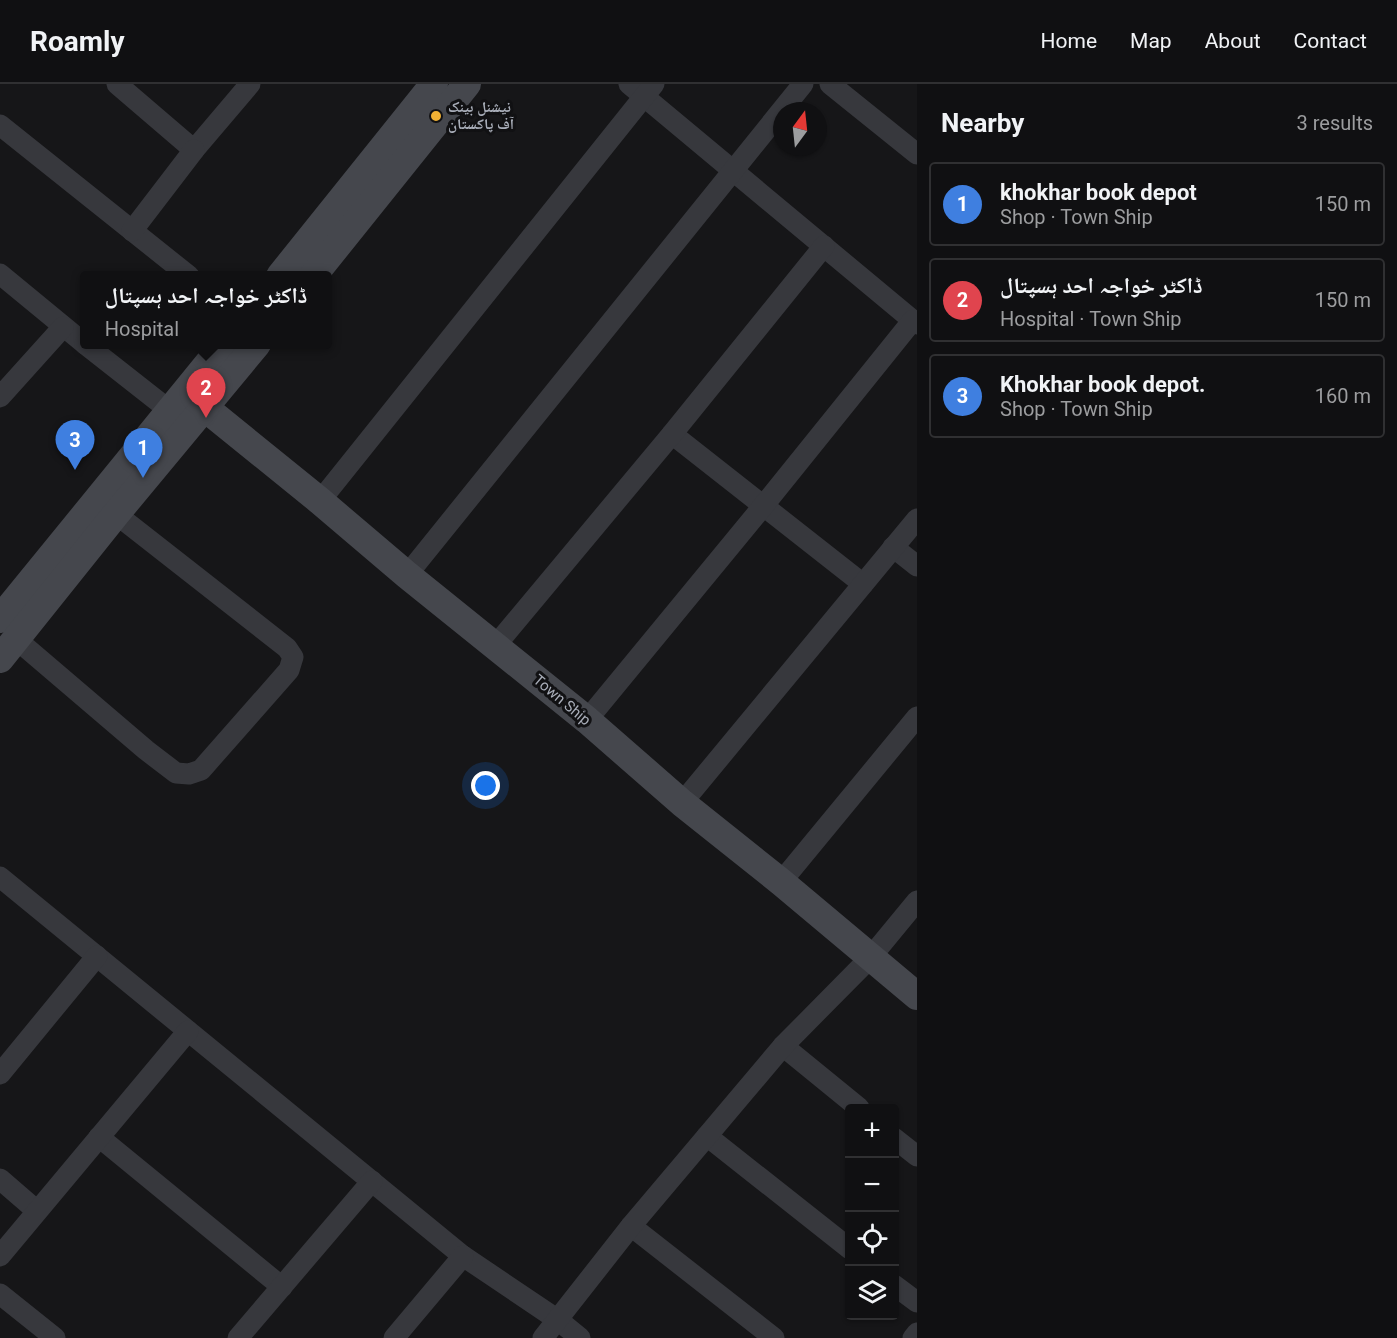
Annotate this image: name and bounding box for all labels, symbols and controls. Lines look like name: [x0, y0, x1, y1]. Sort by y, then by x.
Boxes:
text: Roamly: [30, 25, 125, 58]
text: Home: [1041, 29, 1097, 53]
text: Map: [1130, 29, 1172, 53]
text: About: [1205, 29, 1261, 53]
text: Contact: [1294, 29, 1367, 53]
place label: نیشنل بینک آف پاکستان: [448, 98, 515, 133]
north arrow: [773, 102, 827, 156]
text: Nearby: [941, 108, 1024, 138]
marker: نیشنل بینک آف پاکستان: [429, 109, 443, 123]
text: 3 results: [1297, 111, 1373, 135]
text: khokhar book depot: [1000, 180, 1197, 205]
text: 1: [957, 192, 968, 216]
text: 150 m: [1315, 192, 1371, 216]
text: Shop · Town Ship: [1000, 205, 1153, 229]
popup: [80, 271, 332, 349]
text: ڈاکٹر خواجہ احد ہسپتال: [1000, 273, 1203, 298]
text: ڈاکٹر خواجہ احد ہسپتال: [105, 283, 307, 308]
text: 2: [957, 288, 968, 312]
text: 150 m: [1315, 288, 1371, 312]
text: Hospital · Town Ship: [1000, 307, 1182, 331]
text: Hospital: [105, 317, 179, 341]
pin: 2: [186, 368, 226, 418]
text: Khokhar book depot.: [1000, 372, 1205, 397]
text: 3: [957, 384, 968, 408]
text: 160 m: [1315, 384, 1371, 408]
text: Shop · Town Ship: [1000, 397, 1153, 421]
pin: 3: [56, 420, 94, 470]
pin: 1: [124, 428, 162, 478]
street label: Town Ship: [530, 671, 594, 729]
your location: [471, 771, 500, 800]
map controls: [845, 1104, 899, 1320]
button: +: [845, 1104, 899, 1158]
button: −: [845, 1158, 899, 1212]
button: locate: [845, 1212, 899, 1266]
button: layers: [845, 1266, 899, 1320]

